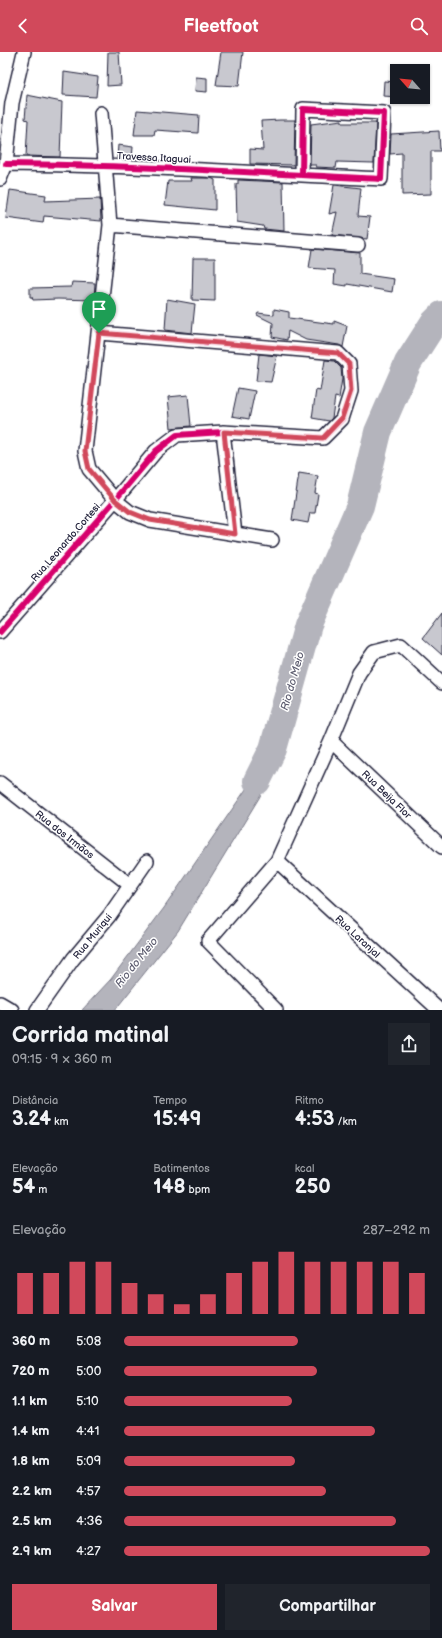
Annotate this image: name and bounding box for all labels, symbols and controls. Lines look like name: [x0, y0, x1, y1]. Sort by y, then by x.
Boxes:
icon: back: [12, 15, 34, 37]
icon: search: [408, 15, 430, 37]
text: Fleetfoot: [184, 16, 258, 37]
north arrow: [390, 64, 430, 104]
map controls: [390, 64, 430, 104]
street label: Travessa Itaguai: [117, 150, 191, 166]
pin: [82, 292, 116, 333]
icon: arrive: [88, 298, 110, 320]
street label: Rua Leonardo Cortesi: [29, 501, 103, 584]
water label: Rio do Meio: [278, 650, 307, 712]
street label: Rua Beija Flor: [359, 768, 414, 822]
street label: Rua dos Irmãos: [33, 808, 96, 862]
street label: Rua Muriqui: [71, 912, 115, 962]
street label: Rua Laranjal: [332, 913, 382, 961]
water label: Rio do Meio: [112, 934, 161, 990]
text: Corrida matinal: [12, 1022, 169, 1049]
button: share: [388, 1023, 430, 1065]
text: 09:15 · 9 × 360 m: [12, 1051, 112, 1067]
text: Distância: [12, 1094, 58, 1107]
text: Tempo: [153, 1094, 187, 1107]
text: Ritmo: [295, 1094, 324, 1107]
text: 3.24: [12, 1107, 51, 1131]
text: 15:49: [153, 1107, 202, 1131]
text: 4:53: [295, 1107, 334, 1131]
text: km: [51, 1115, 69, 1128]
text: /km: [334, 1115, 357, 1128]
text: Elevação: [12, 1162, 58, 1175]
text: Batimentos: [153, 1162, 210, 1175]
text: kcal: [295, 1162, 314, 1175]
text: 54: [12, 1175, 35, 1199]
text: 148: [153, 1175, 186, 1199]
text: 250: [295, 1175, 331, 1199]
text: m: [35, 1183, 47, 1196]
text: bpm: [186, 1183, 210, 1196]
text: Elevação: [12, 1222, 66, 1238]
text: 287–292 m: [363, 1222, 430, 1238]
text: 360 m: [12, 1333, 50, 1349]
text: 5:08: [76, 1333, 101, 1349]
text: 720 m: [12, 1363, 49, 1379]
text: 5:00: [76, 1363, 101, 1379]
text: 1.1 km: [12, 1393, 47, 1409]
text: 5:10: [76, 1393, 99, 1409]
text: 1.4 km: [12, 1423, 49, 1439]
text: 4:41: [76, 1423, 100, 1439]
text: 1.8 km: [12, 1453, 50, 1469]
text: 5:09: [76, 1453, 101, 1469]
text: 2.2 km: [12, 1483, 52, 1499]
text: 4:57: [76, 1483, 100, 1499]
text: 2.5 km: [12, 1513, 52, 1529]
text: 4:36: [76, 1513, 103, 1529]
text: 2.9 km: [12, 1543, 52, 1559]
text: 4:27: [76, 1543, 101, 1559]
button: Salvar: [12, 1584, 217, 1630]
button: Compartilhar: [225, 1584, 430, 1630]

